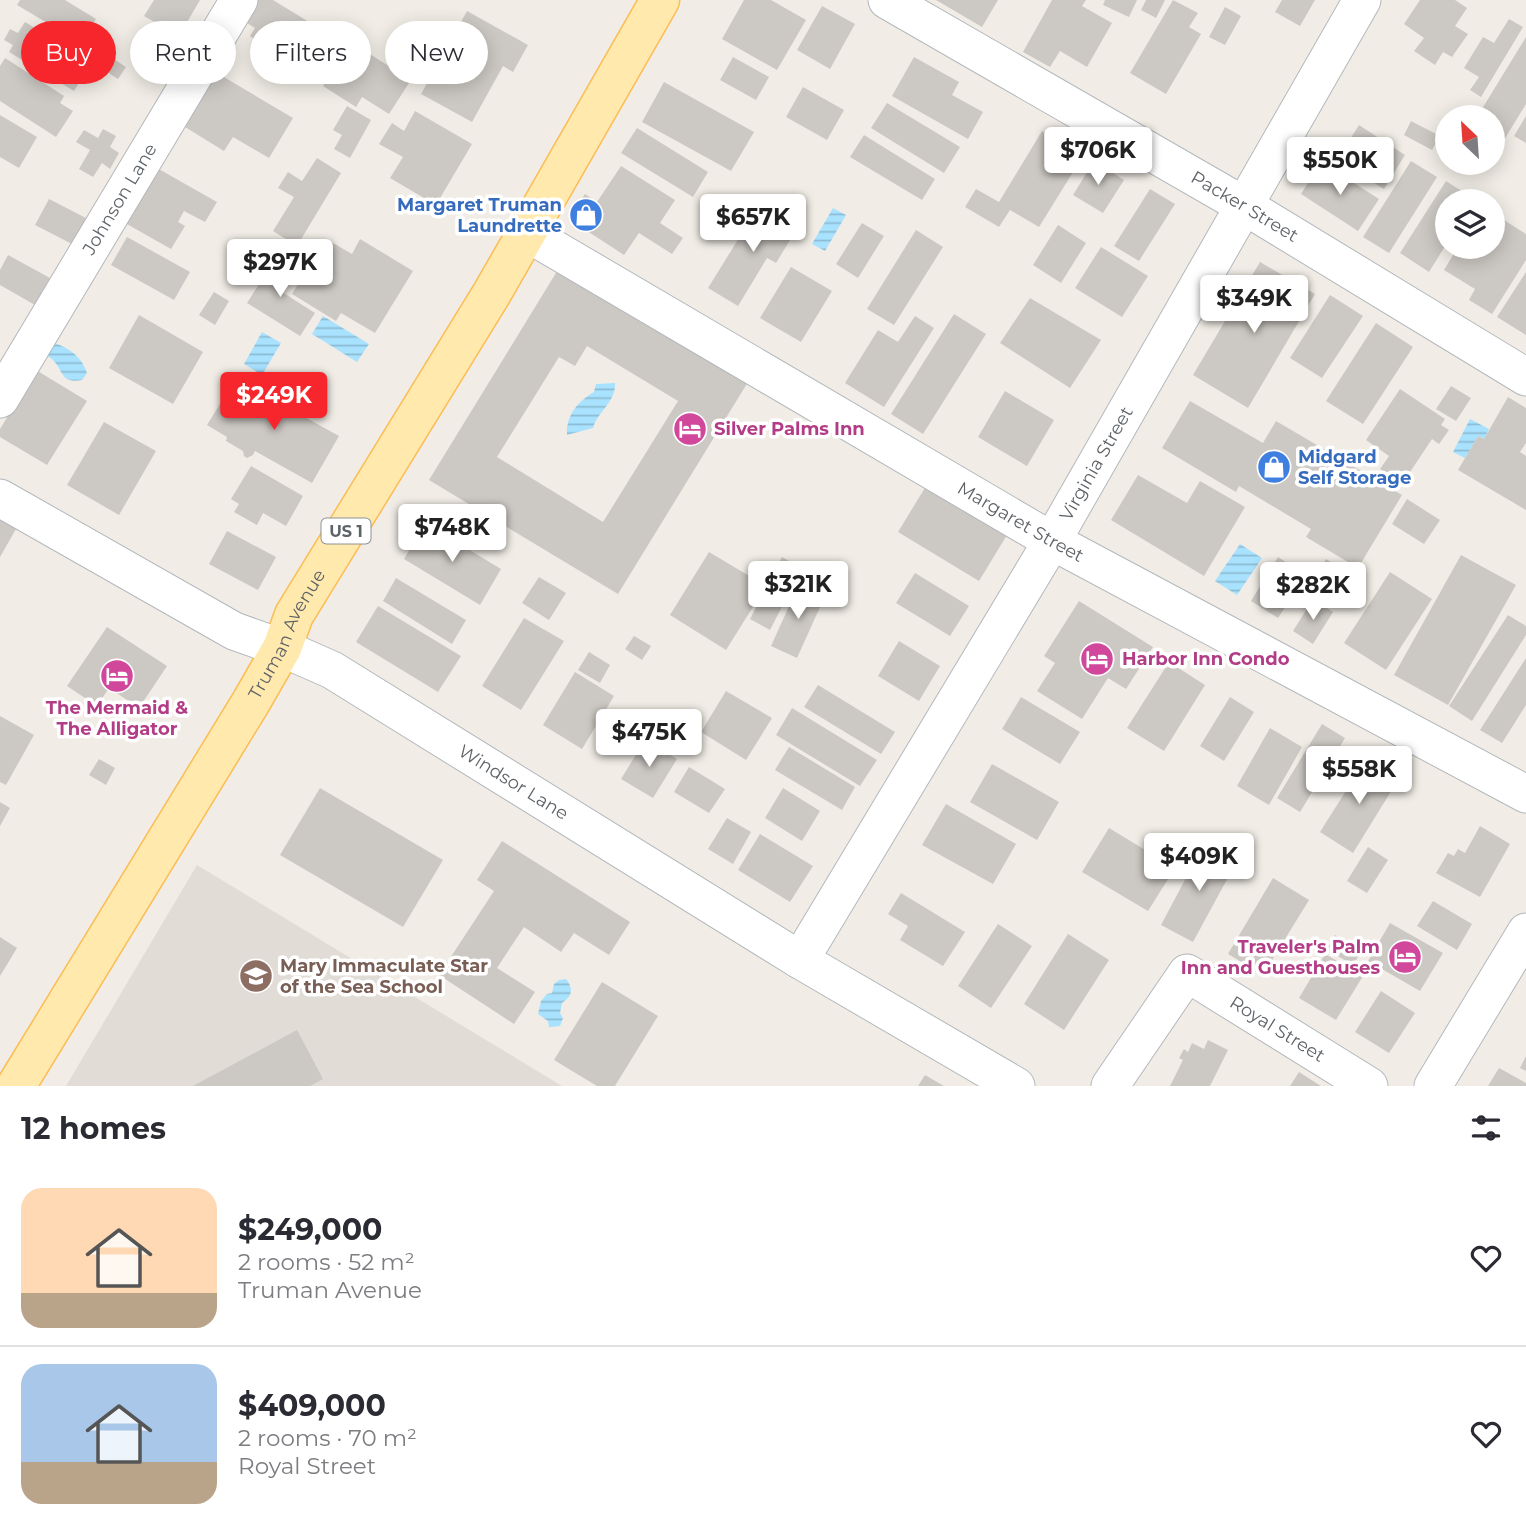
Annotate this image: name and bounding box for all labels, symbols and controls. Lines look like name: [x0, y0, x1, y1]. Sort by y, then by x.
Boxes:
chip: Buy: [21, 21, 116, 84]
chip: Rent: [130, 21, 236, 84]
chip: Filters: [250, 21, 371, 84]
chip: New: [385, 21, 488, 84]
north arrow: [1435, 105, 1505, 175]
map controls: [1435, 105, 1505, 259]
pin: $706K: [1049, 128, 1147, 187]
text: $706K: [1060, 136, 1136, 164]
pin: $550K: [1291, 138, 1389, 197]
street label: Johnson Lane: [77, 139, 162, 260]
text: $550K: [1303, 146, 1377, 174]
street label: Packer Street: [1187, 166, 1302, 247]
button: layers: [1435, 189, 1505, 259]
place label: Margaret Truman Laundrette: [397, 194, 562, 237]
pin: $657K: [704, 194, 802, 254]
shop icon: Margaret Truman Laundrette: [567, 196, 605, 234]
text: $657K: [716, 203, 790, 231]
pin: $297K: [231, 240, 329, 299]
text: $297K: [243, 248, 317, 276]
pin: $349K: [1205, 276, 1303, 335]
text: $349K: [1216, 284, 1292, 312]
pin: $249K: [225, 372, 323, 432]
text: $249K: [236, 381, 312, 409]
street label: Virginia Street: [1055, 403, 1138, 525]
hotel icon: Silver Palms Inn: [671, 410, 709, 448]
place label: Silver Palms Inn: [714, 418, 865, 440]
place label: Midgard Self Storage: [1298, 446, 1411, 489]
shop icon: Midgard Self Storage: [1255, 448, 1293, 486]
street label: Margaret Street: [953, 477, 1088, 567]
pin: $748K: [403, 504, 501, 564]
text: $748K: [414, 513, 490, 541]
road number: US 1: [322, 518, 370, 544]
pin: $321K: [749, 562, 847, 621]
pin: $282K: [1264, 562, 1362, 622]
street label: Truman Avenue: [244, 565, 330, 703]
text: $321K: [764, 570, 832, 598]
text: $282K: [1276, 571, 1350, 599]
hotel icon: Harbor Inn Condo: [1078, 640, 1116, 678]
place label: Harbor Inn Condo: [1122, 648, 1290, 670]
hotel icon: The Mermaid & The Alligator: [98, 657, 136, 695]
place label: The Mermaid & The Alligator: [46, 697, 188, 740]
pin: $475K: [600, 710, 698, 769]
text: $475K: [612, 718, 686, 746]
street label: Windsor Lane: [454, 740, 572, 825]
pin: $558K: [1310, 746, 1408, 806]
text: $558K: [1322, 755, 1396, 783]
pin: $409K: [1150, 834, 1248, 893]
text: $409K: [1160, 842, 1238, 870]
place label: Traveler's Palm Inn and Guesthouses: [1181, 936, 1380, 979]
hotel icon: Traveler's Palm Inn and Guesthouses: [1386, 938, 1424, 976]
place label: Mary Immaculate Star of the Sea School: [280, 955, 488, 998]
school or university icon: Mary Immaculate Star of the Sea School: [237, 957, 275, 995]
street label: Royal Street: [1226, 991, 1329, 1067]
icon: filters: [1467, 1109, 1505, 1147]
text: 12 homes: [21, 1110, 166, 1147]
text: $249,000: [238, 1211, 382, 1248]
icon: home: [77, 1216, 161, 1300]
icon: heart: [1467, 1239, 1505, 1277]
text: 2 rooms · 52 m²: [238, 1248, 415, 1276]
text: Truman Avenue: [238, 1276, 422, 1304]
text: $409,000: [238, 1387, 386, 1424]
icon: home: [77, 1392, 161, 1476]
icon: heart: [1467, 1415, 1505, 1453]
text: 2 rooms · 70 m²: [238, 1424, 417, 1452]
text: Royal Street: [238, 1452, 376, 1480]

